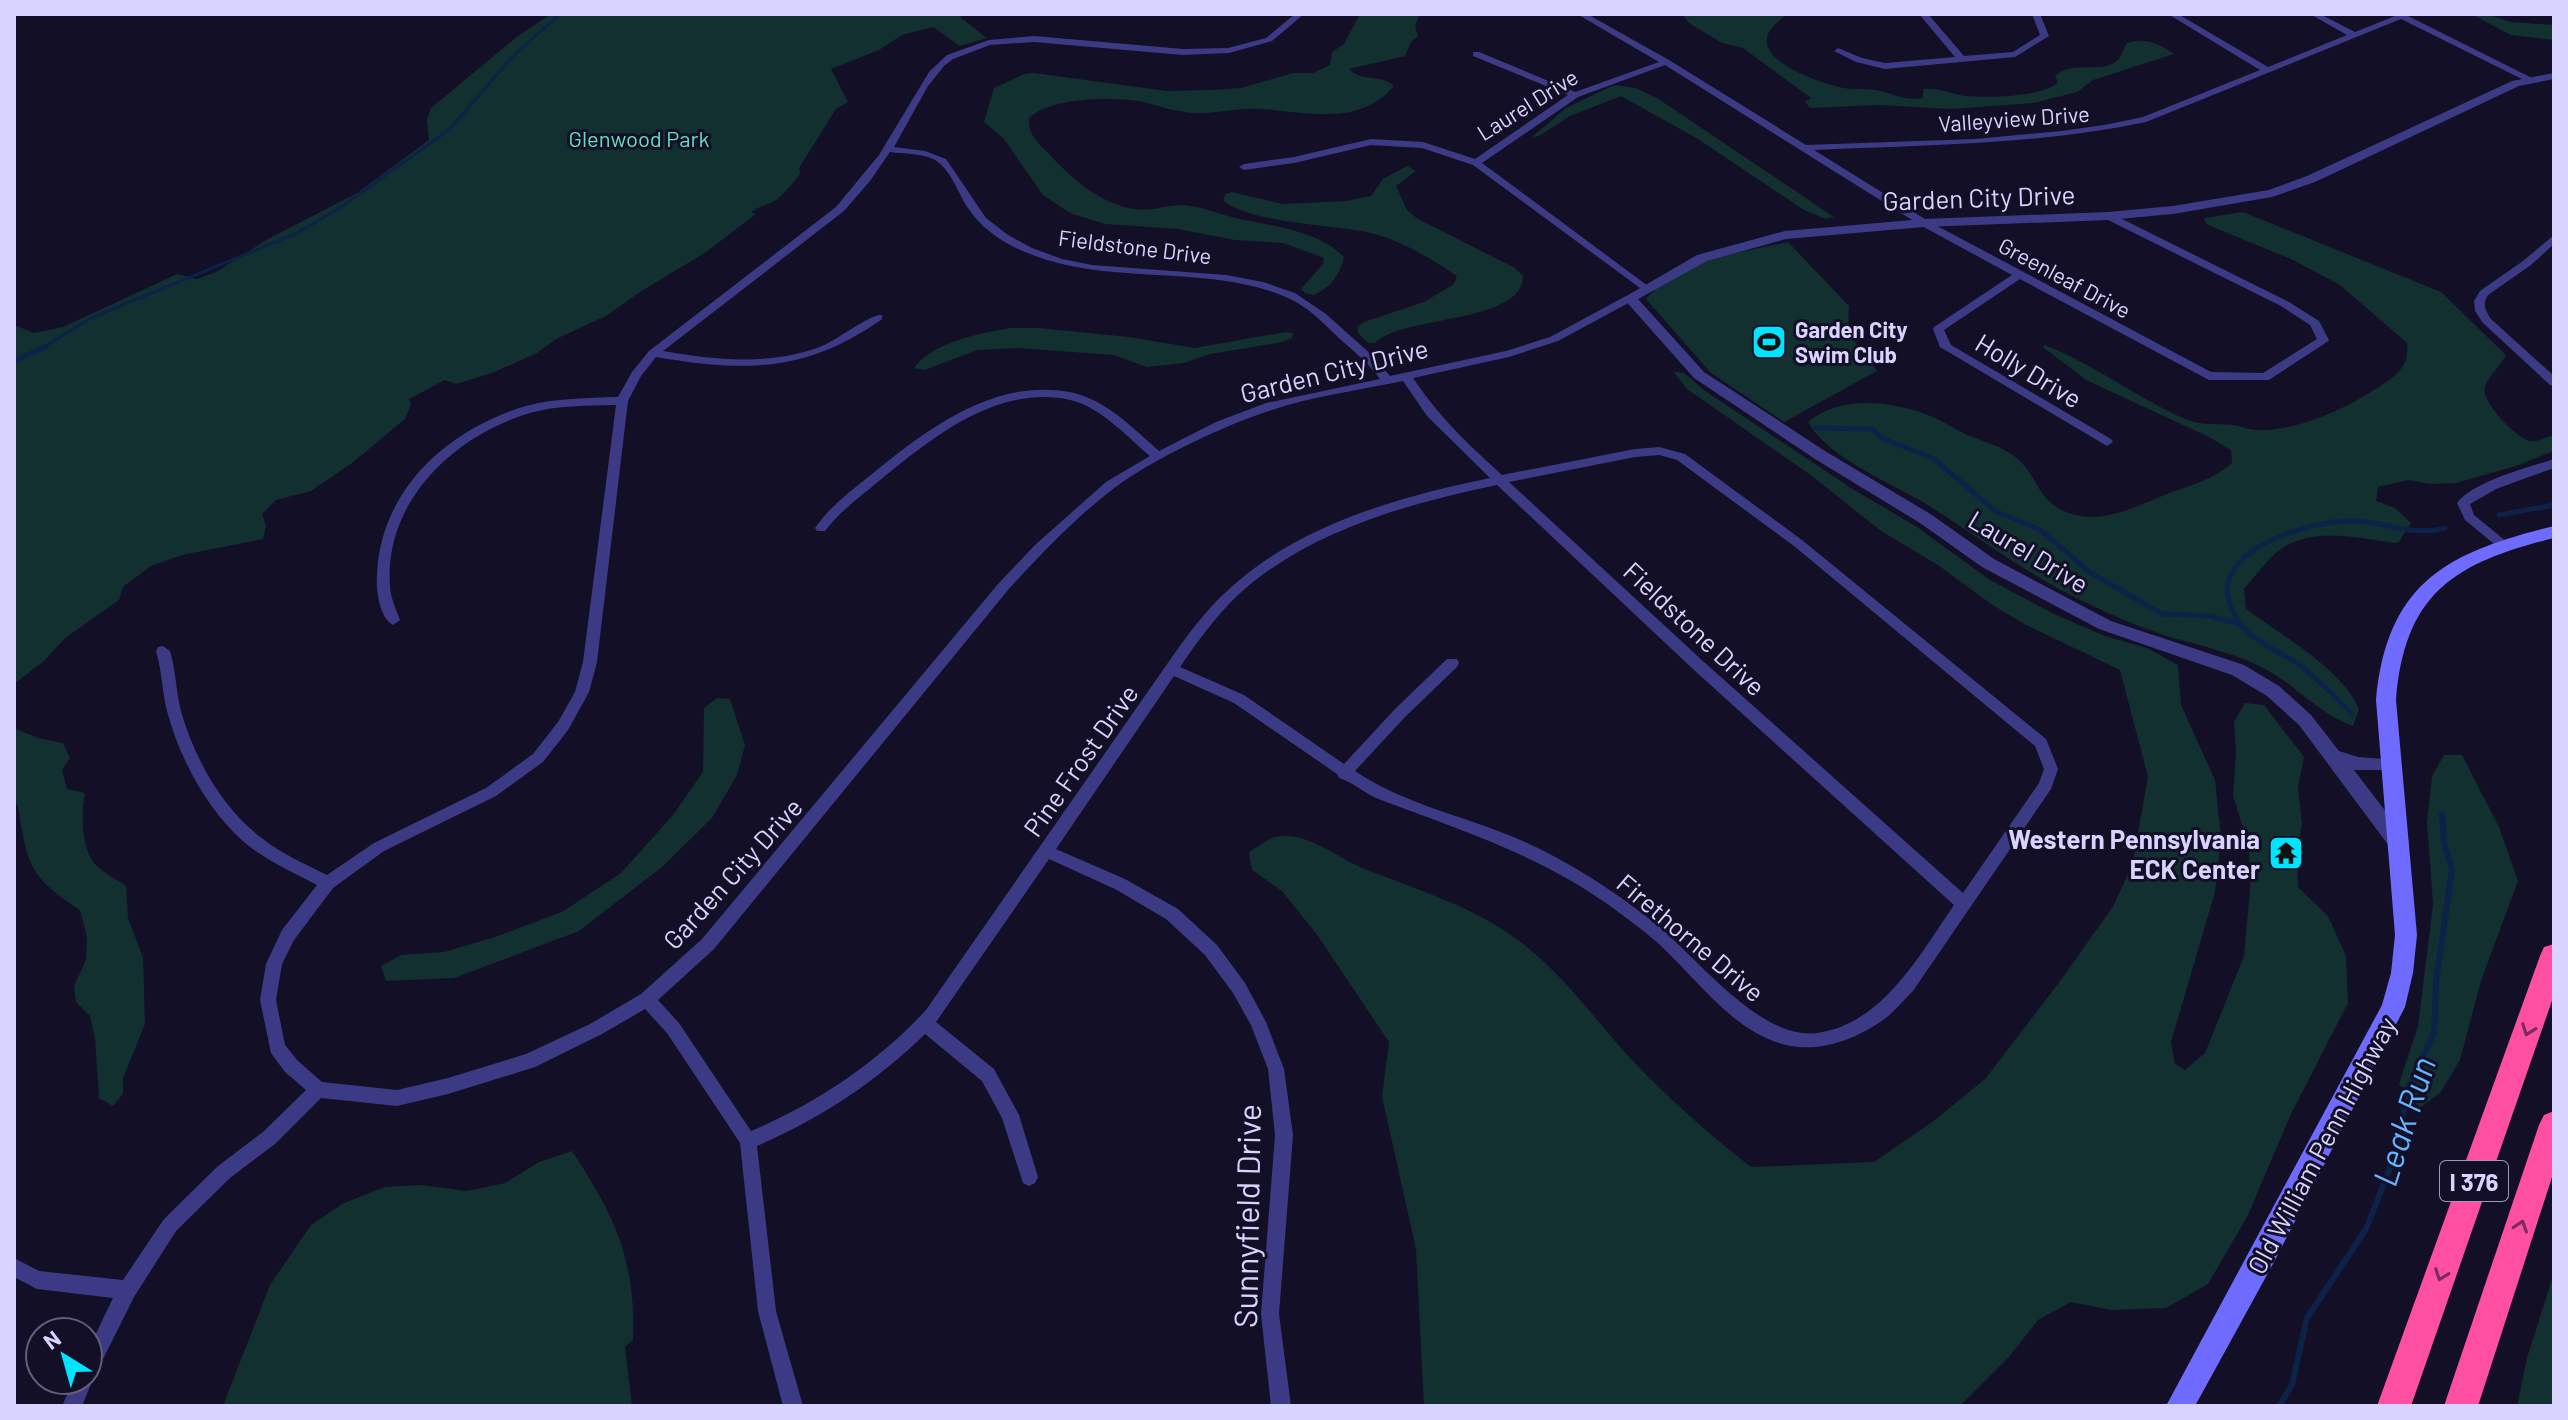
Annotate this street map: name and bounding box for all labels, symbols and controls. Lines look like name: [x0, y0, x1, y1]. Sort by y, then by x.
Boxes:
street label: Laurel Drive: [1472, 63, 1582, 145]
street label: Valleyview Drive: [1937, 100, 2091, 136]
park label: Glenwood Park: [568, 125, 710, 151]
street label: Garden City Drive: [1882, 178, 2076, 216]
street label: Fieldstone Drive: [1057, 224, 1213, 268]
street label: Greenleaf Drive: [1995, 231, 2135, 323]
place label: Garden City Swim Club: [1795, 316, 1908, 367]
sports icon: Garden City Swim Club: [1750, 323, 1788, 361]
street label: Holly Drive: [1970, 326, 2088, 414]
street label: Garden City Drive: [1237, 332, 1431, 408]
street label: Laurel Drive: [1963, 503, 2095, 599]
street label: Fieldstone Drive: [1618, 555, 1772, 701]
street label: Pine Frost Drive: [1016, 678, 1144, 842]
street label: Garden City Drive: [656, 791, 808, 955]
place label: Western Pennsylvania ECK Center: [2008, 823, 2260, 884]
temple icon: Western Pennsylvania ECK Center: [2267, 834, 2305, 872]
street label: Firethorne Drive: [1611, 867, 1771, 1007]
street label: Old William Penn Highway: [2240, 1011, 2402, 1279]
one-way arrow: [2521, 1022, 2538, 1036]
water label: Leak Run: [2363, 1051, 2443, 1191]
street label: Sunnyfield Drive: [1225, 1104, 1267, 1328]
road number: I 376: [2440, 1161, 2508, 1201]
one-way arrow: [2511, 1219, 2527, 1233]
one-way arrow: [2434, 1267, 2450, 1281]
north arrow: [24, 1316, 104, 1396]
text: N: [38, 1324, 65, 1354]

